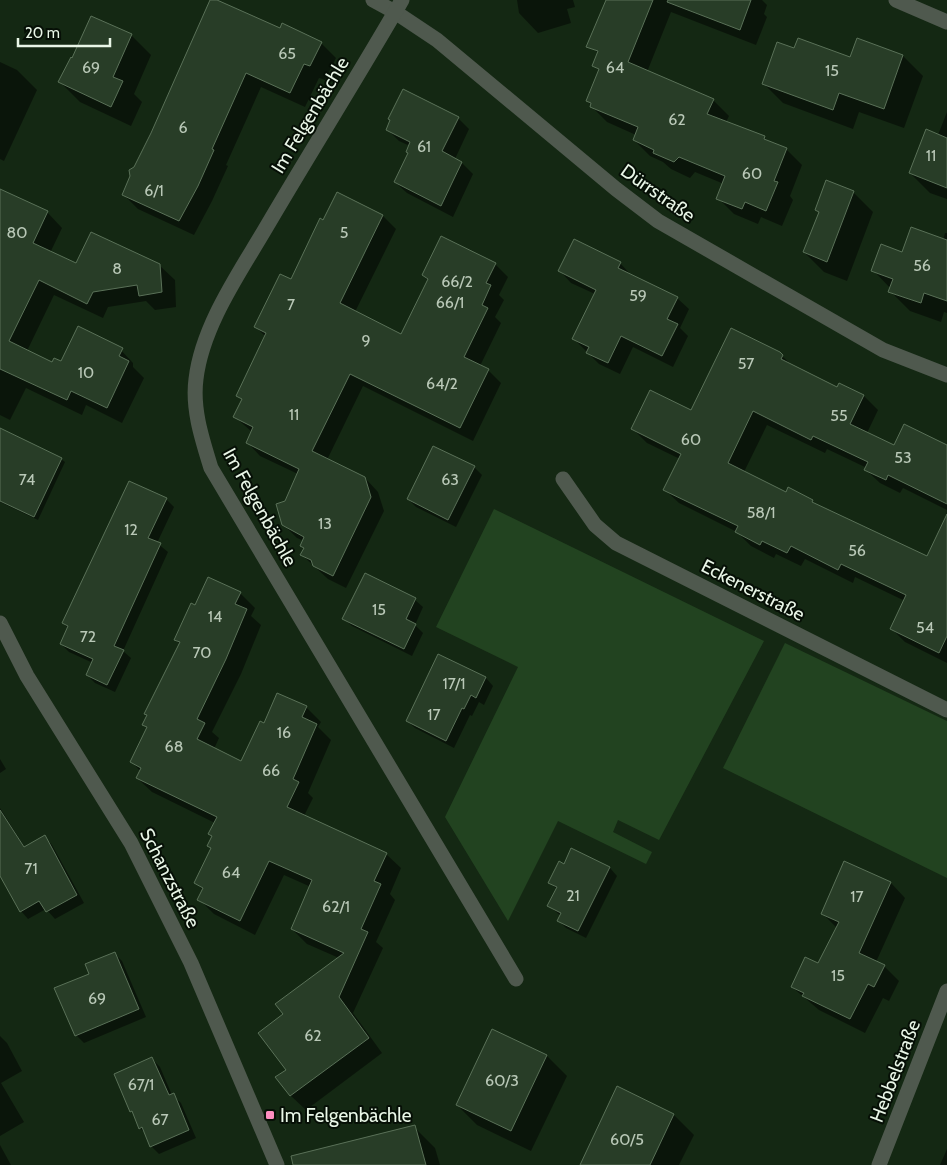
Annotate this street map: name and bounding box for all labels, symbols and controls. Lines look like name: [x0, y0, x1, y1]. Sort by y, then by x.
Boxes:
scale bar: [18, 15, 110, 47]
text: 20 m: [25, 24, 60, 42]
house number: 65: [278, 44, 296, 63]
street label: Im Felgenbächle: [266, 53, 354, 177]
house number: 69: [82, 58, 100, 77]
house number: 64: [606, 58, 624, 77]
house number: 15: [825, 61, 839, 80]
house number: 62: [668, 110, 686, 129]
house number: 6: [178, 118, 188, 137]
house number: 61: [417, 137, 431, 156]
house number: 11: [926, 146, 936, 165]
street label: Dürrstraße: [616, 159, 700, 227]
house number: 60: [742, 164, 762, 183]
house number: 6/1: [144, 181, 164, 200]
house number: 80: [7, 223, 27, 242]
house number: 5: [340, 223, 348, 242]
house number: 56: [913, 256, 931, 275]
house number: 8: [112, 259, 122, 278]
house number: 66/2: [441, 272, 473, 291]
house number: 59: [629, 286, 647, 305]
house number: 66/1: [436, 293, 464, 312]
house number: 7: [287, 295, 295, 314]
house number: 9: [361, 331, 371, 350]
house number: 57: [738, 354, 754, 373]
house number: 10: [78, 363, 94, 382]
house number: 64/2: [426, 374, 458, 393]
house number: 11: [289, 405, 299, 424]
house number: 55: [830, 406, 848, 425]
house number: 60: [681, 430, 701, 449]
street label: Im Felgenbächle: [218, 444, 302, 570]
house number: 53: [894, 448, 912, 467]
house number: 74: [19, 470, 35, 489]
house number: 63: [441, 470, 459, 489]
house number: 58/1: [747, 503, 775, 522]
house number: 13: [318, 514, 332, 533]
house number: 12: [124, 520, 138, 539]
house number: 56: [848, 541, 866, 560]
street label: Eckenerstraße: [697, 554, 809, 626]
house number: 15: [372, 600, 386, 619]
house number: 14: [208, 607, 222, 626]
house number: 54: [916, 618, 934, 637]
house number: 72: [80, 627, 96, 646]
house number: 70: [192, 643, 212, 662]
house number: 17/1: [443, 674, 465, 693]
house number: 17: [427, 705, 441, 724]
house number: 16: [277, 723, 291, 742]
house number: 68: [165, 737, 183, 756]
house number: 66: [262, 761, 280, 780]
street label: Schanzstraße: [135, 824, 205, 932]
house number: 71: [24, 859, 38, 878]
house number: 64: [222, 863, 240, 882]
house number: 21: [566, 886, 580, 905]
house number: 17: [850, 887, 864, 906]
house number: 62/1: [322, 897, 350, 916]
house number: 15: [831, 966, 845, 985]
house number: 69: [88, 989, 106, 1008]
street label: Hebbelstraße: [865, 1016, 925, 1126]
house number: 62: [304, 1026, 322, 1045]
house number: 60/3: [485, 1071, 519, 1090]
house number: 67/1: [128, 1075, 154, 1094]
place label: Im Felgenbächle: [280, 1104, 412, 1127]
marker: Im Felgenbächle: [264, 1109, 276, 1121]
house number: 67: [151, 1110, 169, 1129]
house number: 60/5: [610, 1130, 644, 1149]

